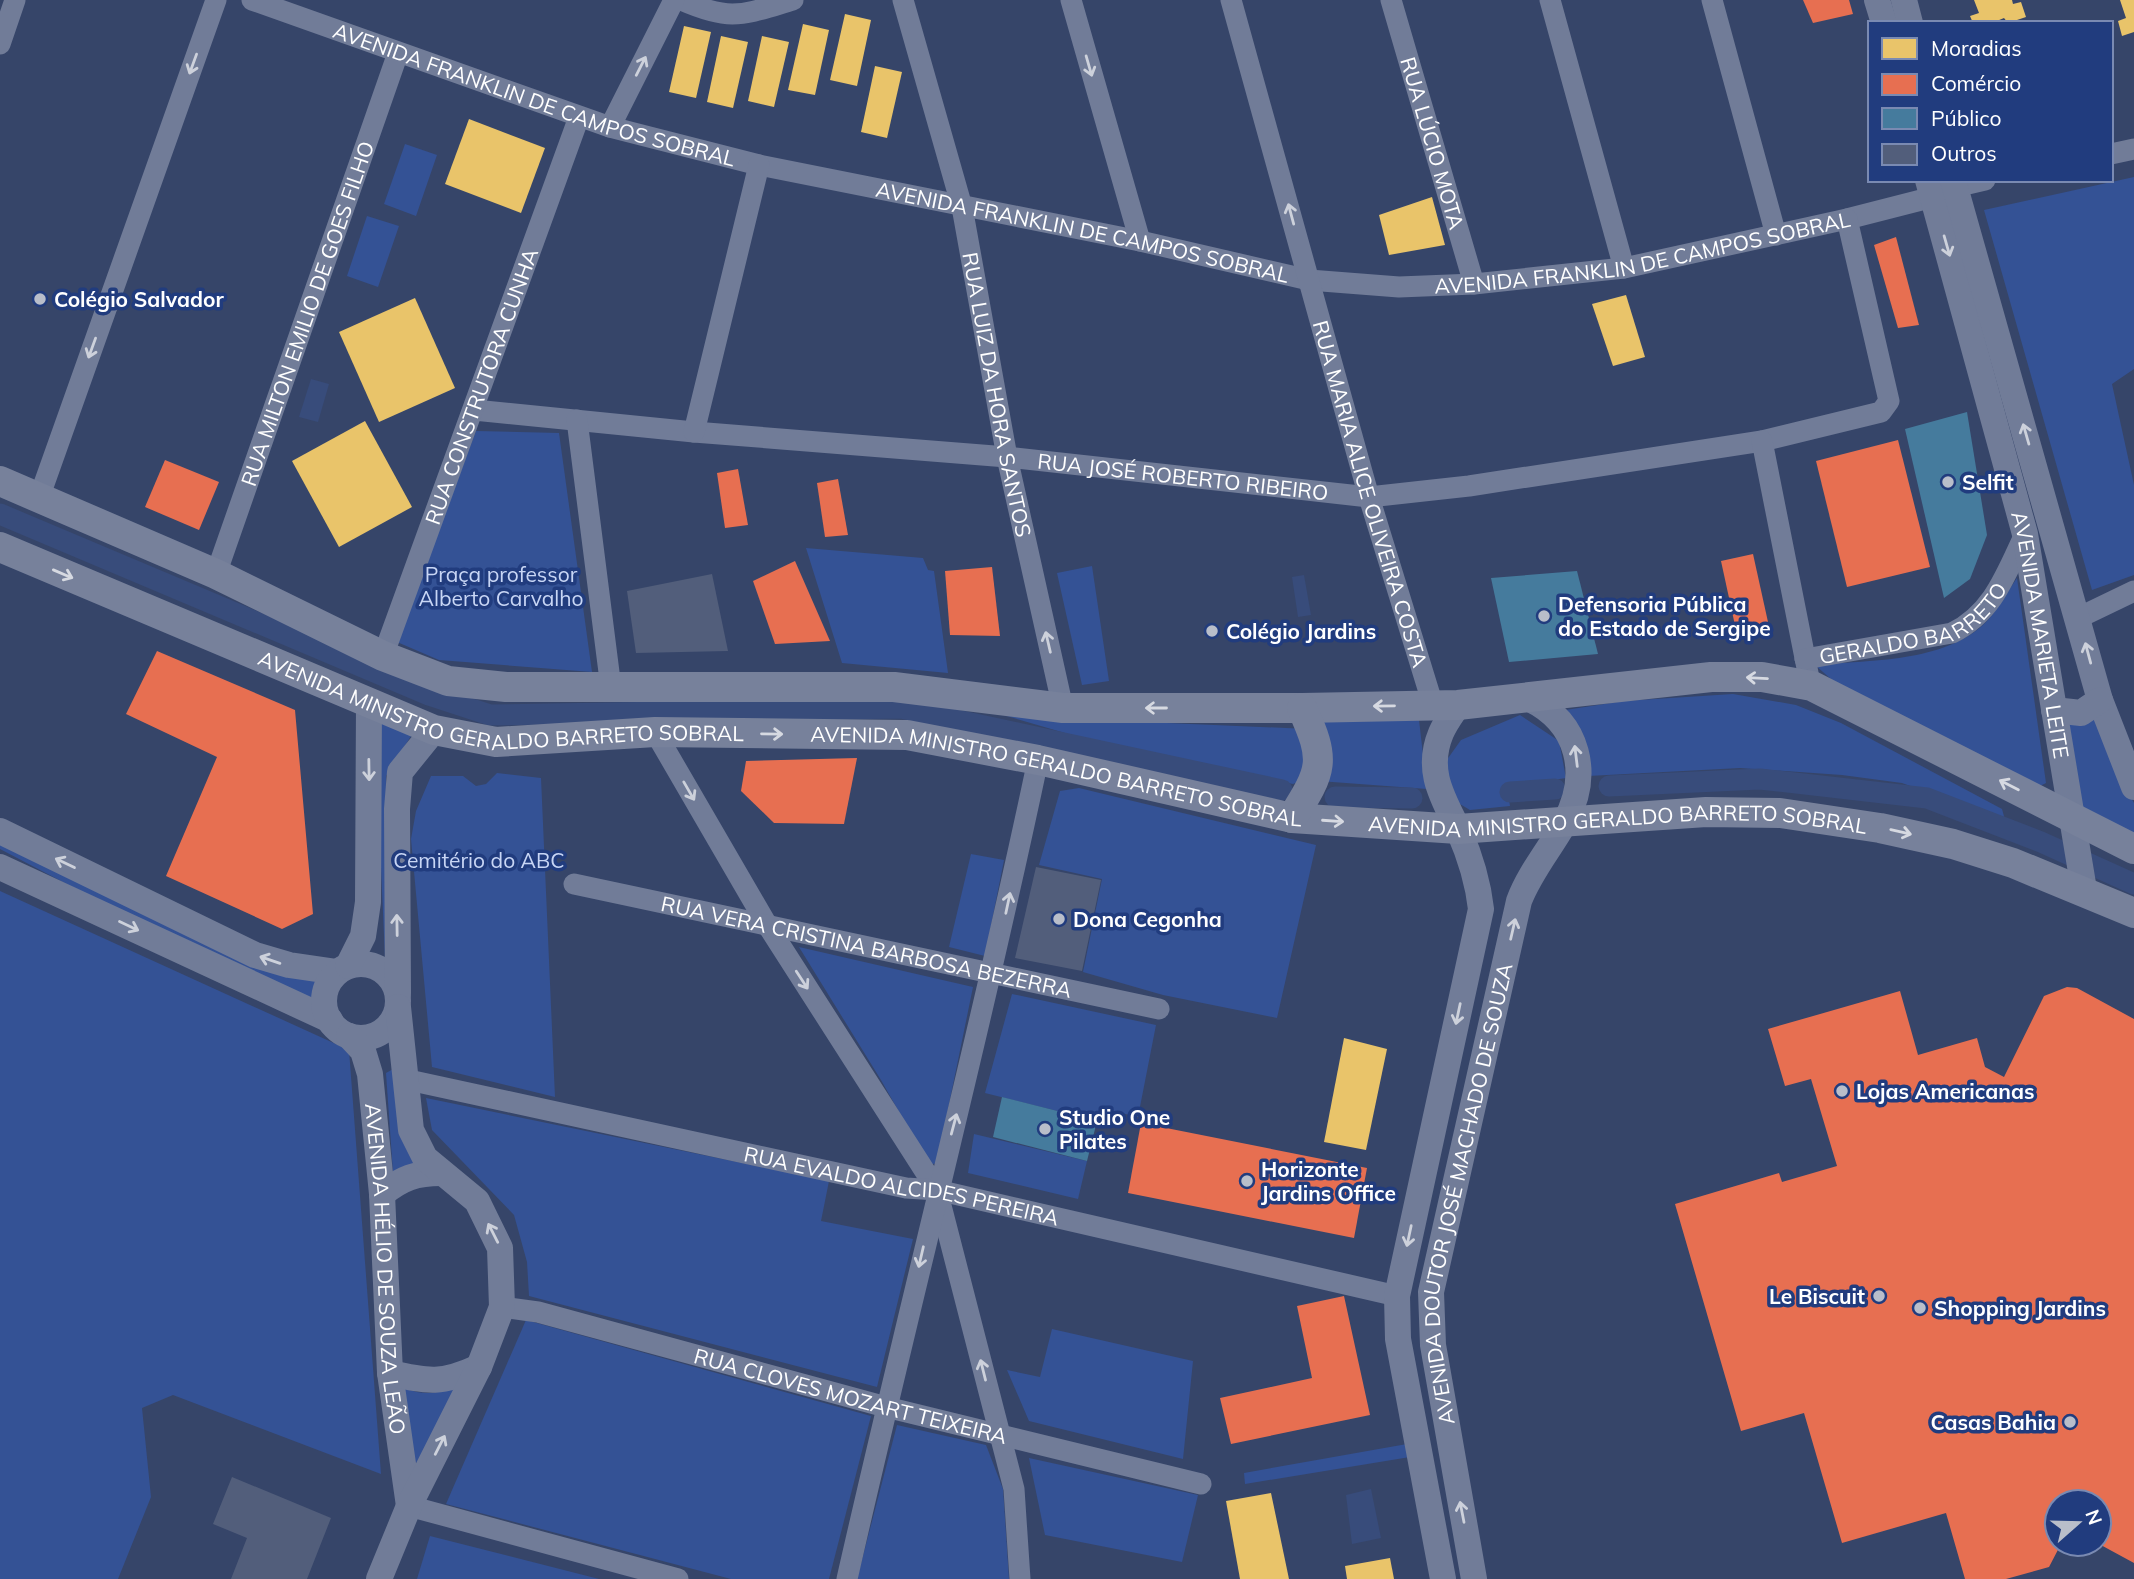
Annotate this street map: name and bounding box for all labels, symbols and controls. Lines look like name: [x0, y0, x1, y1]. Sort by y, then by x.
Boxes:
street label: AVENIDA FRANKLIN DE CAMPOS SOBRAL: [330, 17, 739, 172]
legend: [1868, 21, 2113, 182]
text: Moradias: [1931, 35, 2022, 61]
one-way arrow: [186, 53, 198, 75]
one-way arrow: [1084, 54, 1097, 76]
street label: RUA LÚCIO MOTA: [1395, 54, 1470, 233]
one-way arrow: [634, 56, 648, 77]
text: Comércio: [1931, 70, 2021, 96]
text: Público: [1931, 105, 2001, 131]
street label: RUA MILTON EMILIO DE GOES FILHO: [235, 138, 379, 489]
text: Outros: [1931, 140, 1997, 166]
street label: AVENIDA FRANKLIN DE CAMPOS SOBRAL: [874, 176, 1292, 288]
one-way arrow: [1283, 203, 1296, 225]
street label: AVENIDA FRANKLIN DE CAMPOS SOBRAL: [1434, 206, 1853, 299]
one-way arrow: [1941, 235, 1954, 257]
street label: RUA CONSTRUTORA CUNHA: [419, 244, 543, 528]
street label: RUA LUIZ DA HORA SANTOS: [957, 250, 1037, 539]
place label: Colégio Salvador: [54, 286, 225, 312]
marker: Colégio Salvador: [32, 291, 48, 307]
street label: RUA MARIA ALICE OLIVEIRA COSTA: [1308, 317, 1434, 671]
one-way arrow: [85, 336, 97, 358]
one-way arrow: [2018, 424, 2031, 446]
street label: RUA JOSÉ ROBERTO RIBEIRO: [1036, 447, 1330, 505]
place label: Selfit: [1962, 469, 2014, 495]
marker: Selfit: [1940, 474, 1956, 490]
street label: AVENIDA MARIETA LEITE: [2006, 508, 2075, 760]
park label: Praça professor Alberto Carvalho: [418, 561, 584, 611]
one-way arrow: [51, 568, 73, 581]
street label: GERALDO BARRETO: [1817, 577, 2012, 669]
place label: Defensoria Pública do Estado de Sergipe: [1558, 591, 1771, 641]
marker: Defensoria Pública do Estado de Sergipe: [1536, 608, 1552, 624]
place label: Colégio Jardins: [1226, 618, 1376, 644]
marker: Colégio Jardins: [1204, 623, 1220, 639]
one-way arrow: [1041, 631, 1055, 654]
one-way arrow: [2080, 642, 2093, 664]
street label: AVENIDA MINISTRO GERALDO BARRETO SOBRAL: [255, 645, 744, 755]
one-way arrow: [1745, 671, 1768, 684]
one-way arrow: [1373, 699, 1396, 713]
one-way arrow: [1145, 701, 1168, 715]
street label: AVENIDA MINISTRO GERALDO BARRETO SOBRAL: [810, 721, 1303, 832]
one-way arrow: [760, 727, 783, 740]
one-way arrow: [1569, 745, 1582, 768]
one-way arrow: [363, 758, 376, 781]
one-way arrow: [1999, 778, 2020, 792]
one-way arrow: [682, 781, 696, 801]
street label: AVENIDA MINISTRO GERALDO BARRETO SOBRAL: [1367, 799, 1869, 842]
one-way arrow: [1321, 815, 1344, 828]
one-way arrow: [1889, 826, 1912, 840]
park label: Cemitério do ABC: [393, 847, 565, 873]
one-way arrow: [55, 855, 76, 869]
street label: RUA VERA CRISTINA BARBOSA BEZERRA: [659, 890, 1075, 1003]
one-way arrow: [1001, 892, 1015, 915]
place label: Dona Cegonha: [1073, 906, 1222, 932]
marker: Dona Cegonha: [1051, 911, 1067, 927]
one-way arrow: [391, 914, 404, 937]
one-way arrow: [1507, 918, 1520, 940]
one-way arrow: [117, 920, 139, 933]
one-way arrow: [260, 953, 282, 965]
street label: AVENIDA DOUTOR JOSÉ MACHADO DE SOUZA: [1418, 960, 1518, 1427]
one-way arrow: [795, 970, 810, 989]
one-way arrow: [1450, 1002, 1464, 1025]
place label: Lojas Americanas: [1856, 1078, 2034, 1104]
marker: Lojas Americanas: [1834, 1083, 1850, 1099]
street label: AVENIDA HÉLIO DE SOUZA LEÃO: [360, 1102, 412, 1436]
place label: Studio One Pilates: [1059, 1104, 1170, 1154]
one-way arrow: [948, 1113, 961, 1136]
marker: Studio One Pilates: [1037, 1121, 1053, 1137]
street label: RUA EVALDO ALCIDES PEREIRA: [742, 1140, 1062, 1231]
place label: Horizonte Jardins Office: [1261, 1156, 1396, 1206]
marker: Horizonte Jardins Office: [1239, 1173, 1255, 1189]
one-way arrow: [485, 1223, 499, 1244]
one-way arrow: [1401, 1224, 1415, 1247]
one-way arrow: [914, 1245, 927, 1267]
place label: Le Biscuit: [1769, 1283, 1865, 1309]
marker: Le Biscuit: [1871, 1288, 1887, 1304]
place label: Shopping Jardins: [1934, 1295, 2106, 1321]
marker: Shopping Jardins: [1912, 1300, 1928, 1316]
street label: RUA CLOVES MOZART TEIXEIRA: [691, 1342, 1010, 1449]
one-way arrow: [976, 1359, 989, 1382]
place label: Casas Bahia: [1930, 1409, 2056, 1435]
marker: Casas Bahia: [2062, 1414, 2078, 1430]
one-way arrow: [433, 1435, 447, 1456]
north arrow: [2043, 1488, 2113, 1558]
one-way arrow: [1454, 1501, 1468, 1524]
text: N: [2080, 1506, 2108, 1528]

